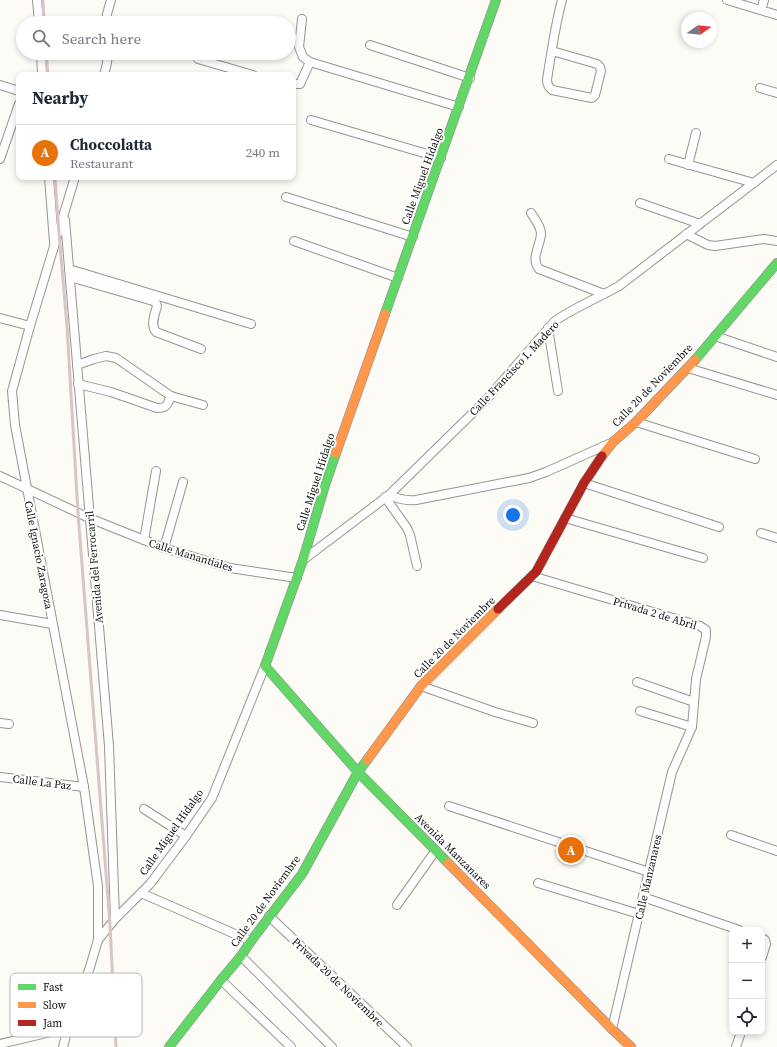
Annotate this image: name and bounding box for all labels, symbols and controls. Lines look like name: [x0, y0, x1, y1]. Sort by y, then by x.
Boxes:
north arrow: [681, 12, 717, 48]
search box: [16, 16, 296, 60]
icon: search: [30, 27, 52, 49]
text: Search here: [62, 28, 141, 49]
text: Nearby: [32, 86, 88, 110]
street label: Calle Miguel Hidalgo: [398, 126, 447, 227]
text: Choccolatta: [70, 134, 152, 155]
text: A: [41, 144, 49, 161]
text: 240 m: [246, 144, 280, 161]
text: Restaurant: [70, 155, 133, 172]
street label: Calle Francisco I. Madero: [466, 317, 563, 419]
street label: Calle 20 de Noviembre: [609, 340, 696, 430]
street label: Calle Miguel Hidalgo: [293, 431, 338, 533]
street label: Calle Ignacio Zaragoza: [21, 500, 56, 611]
your location: [503, 505, 523, 525]
street label: Avenida del Ferrocarril: [82, 510, 107, 624]
street label: Calle Manantiales: [147, 536, 235, 575]
street label: Calle 20 de Noviembre: [410, 593, 499, 682]
street label: Privada 2 de Abril: [611, 594, 699, 633]
street label: Calle La Paz: [12, 771, 72, 794]
street label: Calle Miguel Hidalgo: [136, 786, 207, 878]
street label: Avenida Manzanares: [411, 810, 494, 893]
street label: Calle Manzanares: [631, 833, 666, 921]
pin: A: [558, 835, 584, 865]
street label: Calle 20 de Noviembre: [227, 852, 304, 950]
map controls: [729, 927, 765, 1035]
button: +: [729, 927, 765, 963]
street label: Privada 20 de Noviembre: [288, 935, 387, 1030]
button: −: [729, 963, 765, 999]
legend: [10, 973, 142, 1037]
text: Fast: [43, 980, 63, 995]
text: Slow: [43, 998, 67, 1013]
button: locate: [729, 999, 765, 1035]
text: Jam: [42, 1016, 62, 1031]

